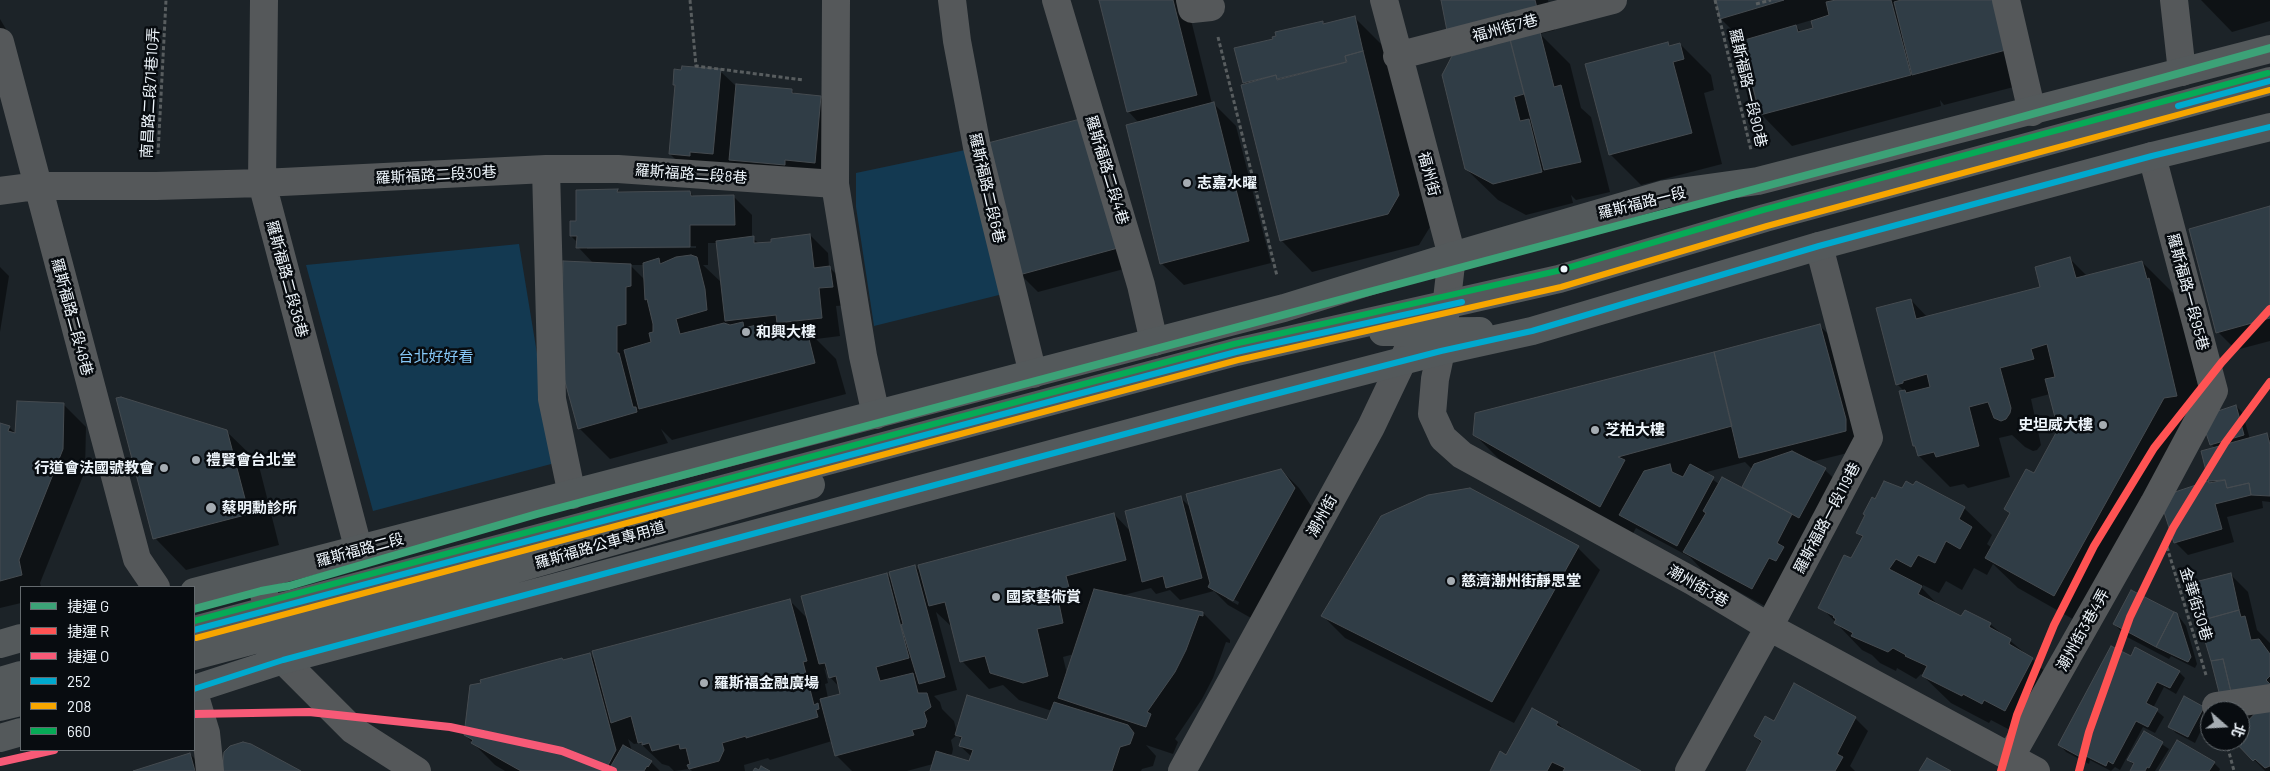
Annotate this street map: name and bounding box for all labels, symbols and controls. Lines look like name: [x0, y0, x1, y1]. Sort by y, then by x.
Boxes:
street label: 福州街7巷: [1470, 11, 1540, 45]
street label: 南昌路二段71巷10弄: [138, 27, 162, 159]
street label: 羅斯福路一段90巷: [1726, 27, 1770, 149]
street label: 羅斯福路二段4巷: [1082, 113, 1132, 227]
street label: 羅斯福路二段6巷: [966, 131, 1008, 245]
street label: 福州街: [1414, 150, 1444, 198]
street label: 羅斯福路二段8巷: [634, 161, 748, 187]
street label: 羅斯福路二段30巷: [375, 163, 497, 187]
place label: 志嘉水曜: [1197, 174, 1257, 192]
marker: 志嘉水曜: [1181, 177, 1193, 189]
street label: 羅斯福路一段: [1596, 183, 1688, 223]
street label: 羅斯福路二段36巷: [263, 218, 311, 340]
street label: 羅斯福路一段95巷: [2164, 231, 2212, 353]
street label: 羅斯福路二段48巷: [48, 256, 96, 378]
unlabelled marker: [1559, 264, 1569, 274]
place label: 和興大樓: [756, 323, 816, 341]
marker: 和興大樓: [740, 326, 752, 338]
park label: 台北好好看: [399, 348, 473, 366]
place label: 史坦威大樓: [2018, 416, 2093, 434]
marker: 史坦威大樓: [2097, 419, 2109, 431]
place label: 芝柏大樓: [1605, 421, 1665, 439]
marker: 芝柏大樓: [1589, 424, 1601, 436]
place label: 禮賢會台北堂: [206, 451, 296, 469]
marker: 禮賢會台北堂: [190, 454, 202, 466]
place label: 行道會法國號教會: [34, 459, 154, 477]
street label: 羅斯福路一段119巷: [1790, 459, 1864, 577]
marker: 行道會法國號教會: [158, 462, 170, 474]
street label: 潮州街: [1303, 492, 1341, 540]
place label: 蔡明勳診所: [222, 499, 297, 517]
marker: 蔡明勳診所: [204, 501, 218, 515]
street label: 羅斯福路公車專用道: [533, 518, 667, 572]
street label: 羅斯福路二段: [314, 530, 406, 570]
street label: 潮州街3巷: [1664, 561, 1732, 611]
street label: 金華街30巷: [2176, 565, 2216, 643]
place label: 慈濟潮州街靜思堂: [1461, 572, 1581, 590]
marker: 慈濟潮州街靜思堂: [1445, 575, 1457, 587]
legend: [20, 586, 195, 751]
street label: 潮州街3巷4弄: [2053, 586, 2113, 674]
place label: 國家藝術賞: [1006, 588, 1081, 606]
marker: 國家藝術賞: [990, 591, 1002, 603]
text: 捷運 G: [67, 597, 109, 615]
text: 捷運 R: [67, 622, 109, 640]
text: 捷運 O: [67, 647, 109, 665]
text: 252: [67, 672, 91, 690]
place label: 羅斯福金融廣場: [714, 674, 819, 692]
marker: 羅斯福金融廣場: [698, 677, 710, 689]
text: 208: [67, 697, 91, 715]
north arrow: [2200, 701, 2250, 751]
text: 北: [2228, 721, 2249, 740]
text: 660: [67, 722, 91, 740]

